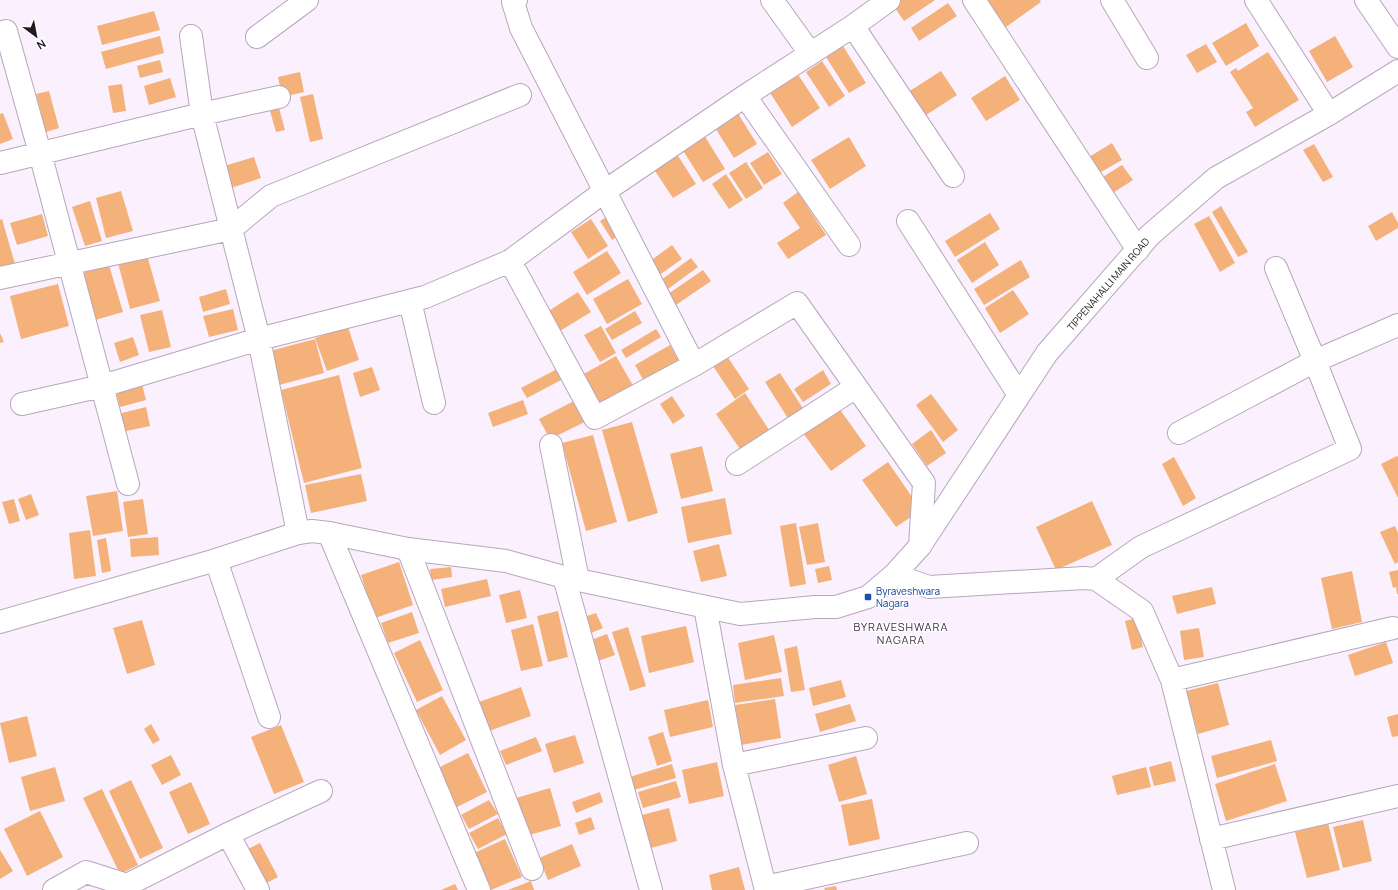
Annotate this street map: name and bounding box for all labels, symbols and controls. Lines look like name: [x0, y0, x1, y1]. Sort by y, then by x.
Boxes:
north arrow: [16, 16, 56, 56]
text: N: [34, 36, 49, 53]
street label: TIPPENAHALLI MAIN ROAD: [1064, 234, 1153, 334]
place label: Byraveshwara Nagara: [876, 584, 940, 610]
marker: Byraveshwara Nagara: [863, 592, 873, 602]
district label: BYRAVESHWARA NAGARA: [854, 619, 948, 647]

